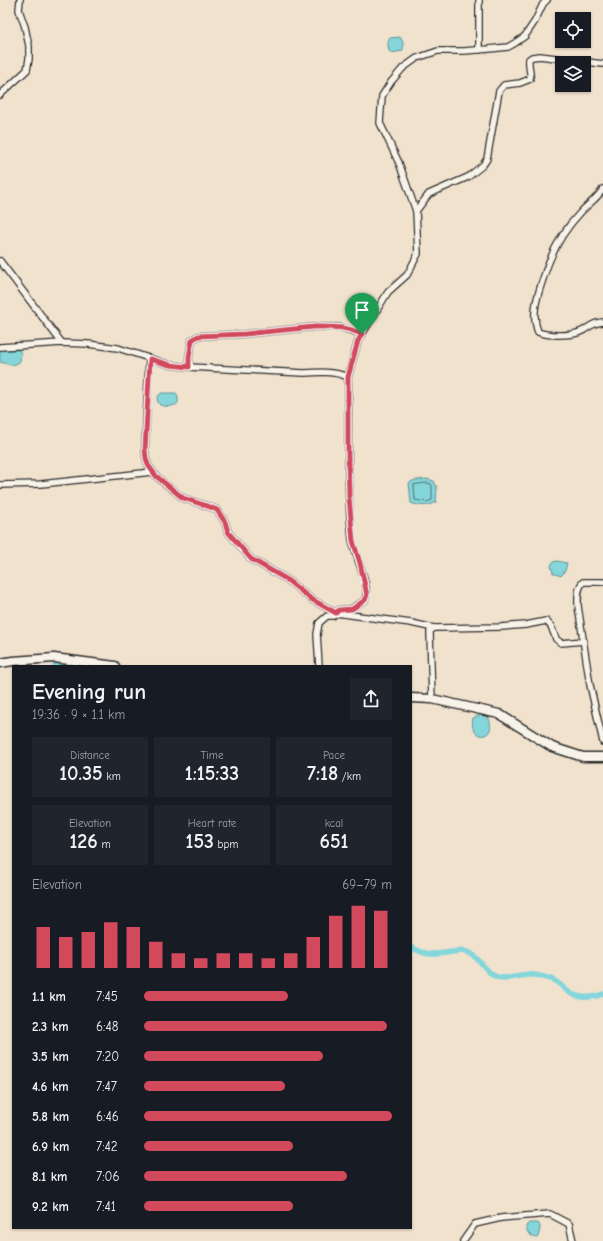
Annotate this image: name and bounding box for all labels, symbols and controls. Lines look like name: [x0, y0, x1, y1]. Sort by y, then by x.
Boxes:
map controls: [555, 12, 591, 92]
button: locate: [555, 12, 591, 48]
button: layers: [555, 56, 591, 92]
pin: [345, 293, 379, 334]
icon: arrive: [351, 299, 373, 321]
button: share: [350, 678, 392, 720]
text: Evening run: [32, 679, 146, 705]
text: 19:36 · 9 × 1.1 km: [32, 707, 125, 722]
text: Distance: [70, 749, 110, 762]
text: Time: [201, 749, 223, 762]
text: Pace: [323, 749, 345, 762]
text: 10.35: [59, 762, 103, 785]
text: 1:15:33: [185, 762, 239, 785]
text: 7:18: [307, 762, 338, 785]
text: km: [103, 770, 121, 783]
text: /km: [338, 770, 361, 783]
text: Elevation: [69, 817, 111, 830]
text: Heart rate: [188, 817, 236, 830]
text: kcal: [325, 817, 343, 830]
text: 126: [69, 830, 98, 853]
text: 153: [186, 830, 214, 853]
text: 651: [320, 830, 348, 853]
text: m: [98, 838, 111, 851]
text: bpm: [214, 838, 238, 851]
text: Elevation: [32, 877, 82, 892]
text: 69–79 m: [342, 877, 392, 892]
text: 1.1 km: [32, 989, 66, 1004]
text: 7:45: [96, 989, 118, 1004]
text: 2.3 km: [32, 1019, 69, 1034]
text: 6:48: [96, 1019, 118, 1034]
text: 3.5 km: [32, 1049, 69, 1064]
text: 7:20: [96, 1049, 119, 1064]
text: 4.6 km: [32, 1079, 69, 1094]
text: 7:47: [96, 1079, 117, 1094]
text: 5.8 km: [32, 1109, 69, 1124]
text: 6:46: [96, 1109, 119, 1124]
text: 6.9 km: [32, 1139, 69, 1154]
text: 7:42: [96, 1139, 118, 1154]
text: 8.1 km: [32, 1169, 67, 1184]
text: 7:06: [96, 1169, 119, 1184]
text: 9.2 km: [32, 1199, 69, 1214]
text: 7:41: [96, 1199, 116, 1214]

